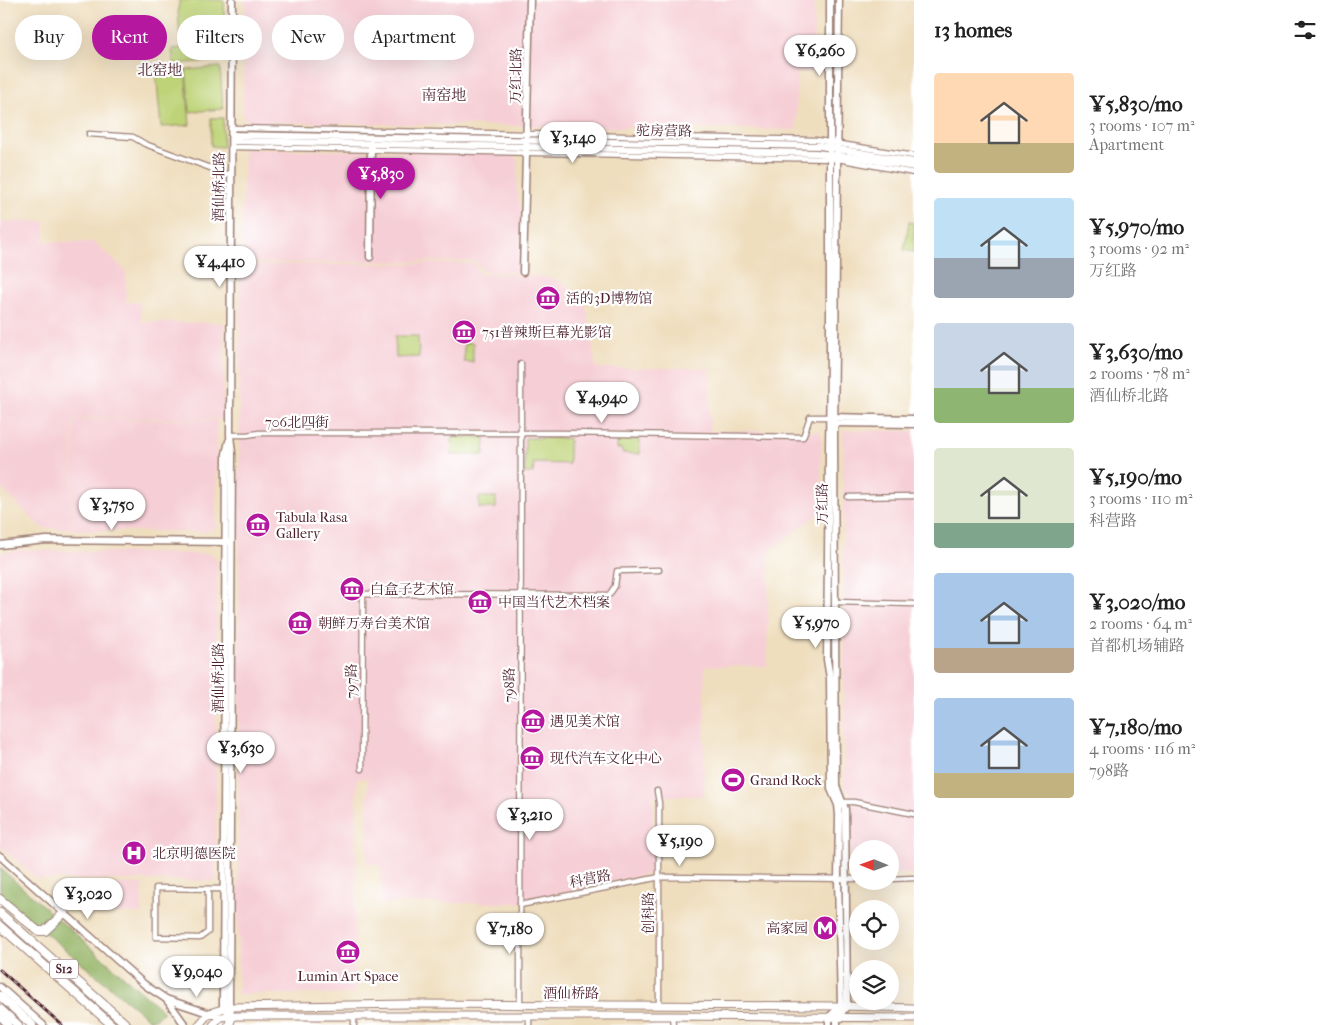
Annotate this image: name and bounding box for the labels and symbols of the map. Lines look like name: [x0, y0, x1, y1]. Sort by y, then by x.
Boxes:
pin: ¥6,260: [779, 34, 861, 77]
street label: 万红北路: [507, 48, 525, 104]
district label: 北窑地: [137, 61, 183, 79]
district label: 南窑地: [421, 86, 467, 104]
pin: ¥3,140: [532, 121, 614, 164]
street label: 驼房营路: [636, 122, 692, 140]
street label: 酒仙桥北路: [210, 152, 228, 222]
pin: ¥5,830: [340, 158, 422, 200]
pin: ¥4,410: [179, 246, 261, 288]
museum icon: 活的3D博物馆: [535, 285, 561, 311]
place label: 活的3D博物馆: [566, 290, 652, 307]
museum icon: 751普辣斯巨幕光影馆: [451, 319, 477, 345]
place label: 751普辣斯巨幕光影馆: [482, 324, 612, 341]
pin: ¥4,940: [561, 382, 643, 424]
street label: 706北四街: [265, 414, 329, 431]
street label: 万红路: [814, 483, 831, 525]
pin: ¥3,750: [71, 488, 153, 531]
place label: Tabula Rasa Gallery: [276, 509, 348, 542]
museum icon: Tabula Rasa Gallery: [245, 512, 271, 538]
museum icon: 白盒子艺术馆: [339, 576, 365, 602]
place label: 白盒子艺术馆: [370, 581, 454, 598]
museum icon: 中国当代艺术档案: [467, 589, 493, 615]
place label: 中国当代艺术档案: [498, 594, 610, 611]
pin: ¥5,970: [775, 606, 857, 649]
museum icon: 朝鲜万寿台美术馆: [287, 610, 313, 636]
place label: 朝鲜万寿台美术馆: [318, 615, 430, 632]
street label: 酒仙桥北路: [210, 643, 227, 713]
street label: 797路: [343, 664, 360, 698]
street label: 798路: [501, 667, 518, 703]
museum icon: 遇见美术馆: [520, 708, 546, 734]
place label: 遇见美术馆: [550, 713, 620, 730]
pin: ¥3,630: [200, 732, 282, 774]
museum icon: 现代汽车文化中心: [519, 745, 545, 771]
place label: 现代汽车文化中心: [550, 750, 662, 767]
sports icon: Grand Rock: [720, 767, 746, 793]
place label: Grand Rock: [750, 772, 822, 789]
pin: ¥3,210: [489, 798, 571, 841]
pin: ¥5,190: [639, 824, 721, 867]
hospital icon: 北京明德医院: [121, 840, 147, 866]
north arrow: [849, 840, 899, 890]
place label: 北京明德医院: [152, 845, 236, 862]
street label: 科营路: [568, 867, 612, 891]
pin: ¥3,020: [47, 878, 129, 920]
street label: 创科路: [640, 892, 657, 934]
pin: ¥7,180: [469, 912, 551, 955]
metro station icon: 高家园: [812, 915, 838, 941]
place label: 高家园: [766, 920, 808, 937]
museum icon: Lumin Art Space: [335, 939, 361, 965]
pin: ¥9,040: [156, 956, 238, 998]
road number: S12: [50, 960, 78, 979]
place label: Lumin Art Space: [298, 968, 398, 985]
street label: 酒仙桥路: [543, 985, 599, 1002]

